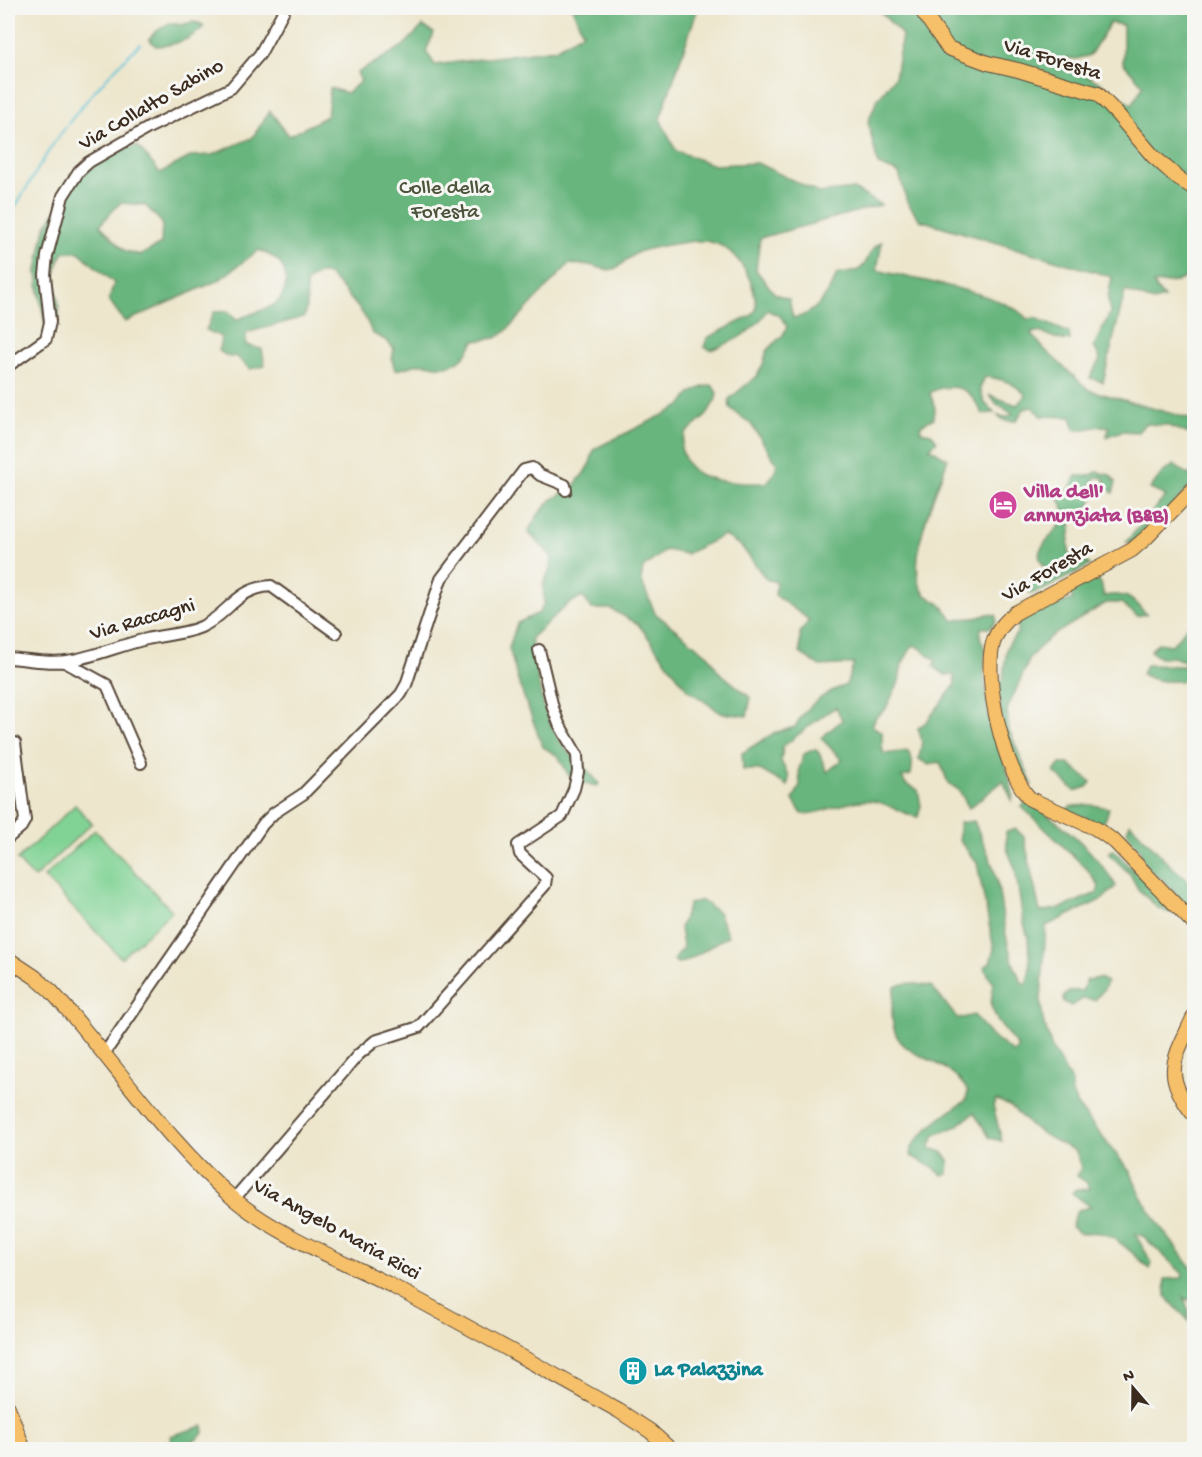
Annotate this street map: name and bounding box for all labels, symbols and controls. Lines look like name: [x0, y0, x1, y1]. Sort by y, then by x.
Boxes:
street label: Via Foresta: [999, 34, 1105, 88]
street label: Via Collalto Sabino: [74, 54, 229, 158]
park label: Colle della Foresta: [399, 177, 492, 226]
place label: Villa dell' annunziata (B&B): [1023, 481, 1169, 530]
hotel icon: Villa dell' annunziata (B&B): [987, 489, 1019, 521]
street label: Via Foresta: [997, 536, 1099, 610]
street label: Via Raccagni: [87, 594, 198, 648]
street label: Via Angelo Maria Ricci: [247, 1174, 424, 1287]
building icon: La Palazzina: [617, 1355, 649, 1387]
north arrow: [1103, 1358, 1163, 1418]
place label: La Palazzina: [654, 1359, 764, 1384]
text: N: [1121, 1366, 1138, 1388]

